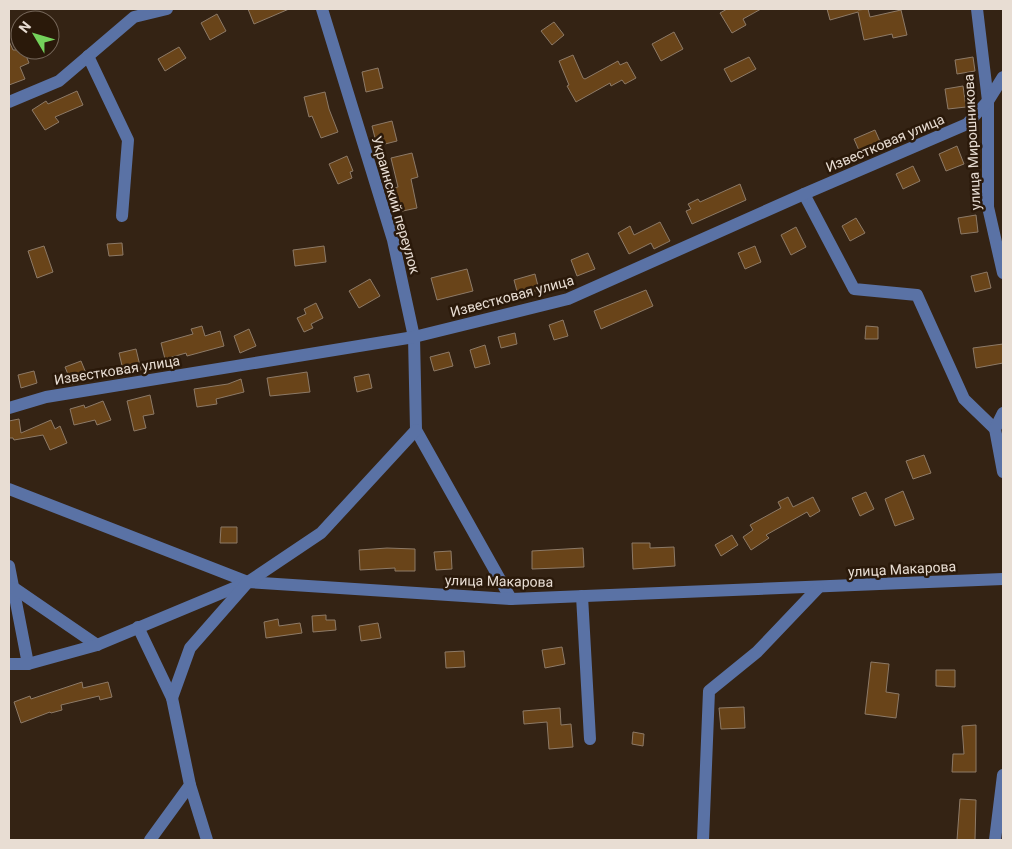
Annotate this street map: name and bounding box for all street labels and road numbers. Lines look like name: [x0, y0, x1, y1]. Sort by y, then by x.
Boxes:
street label: улица Мирошникова: [960, 73, 984, 211]
street label: Известковая улица: [823, 111, 947, 175]
street label: Украинский переулок: [369, 134, 423, 276]
street label: Известковая улица: [448, 272, 576, 320]
street label: Известковая улица: [53, 352, 181, 388]
street label: улица Макарова: [847, 558, 957, 580]
street label: улица Макарова: [445, 572, 553, 590]

